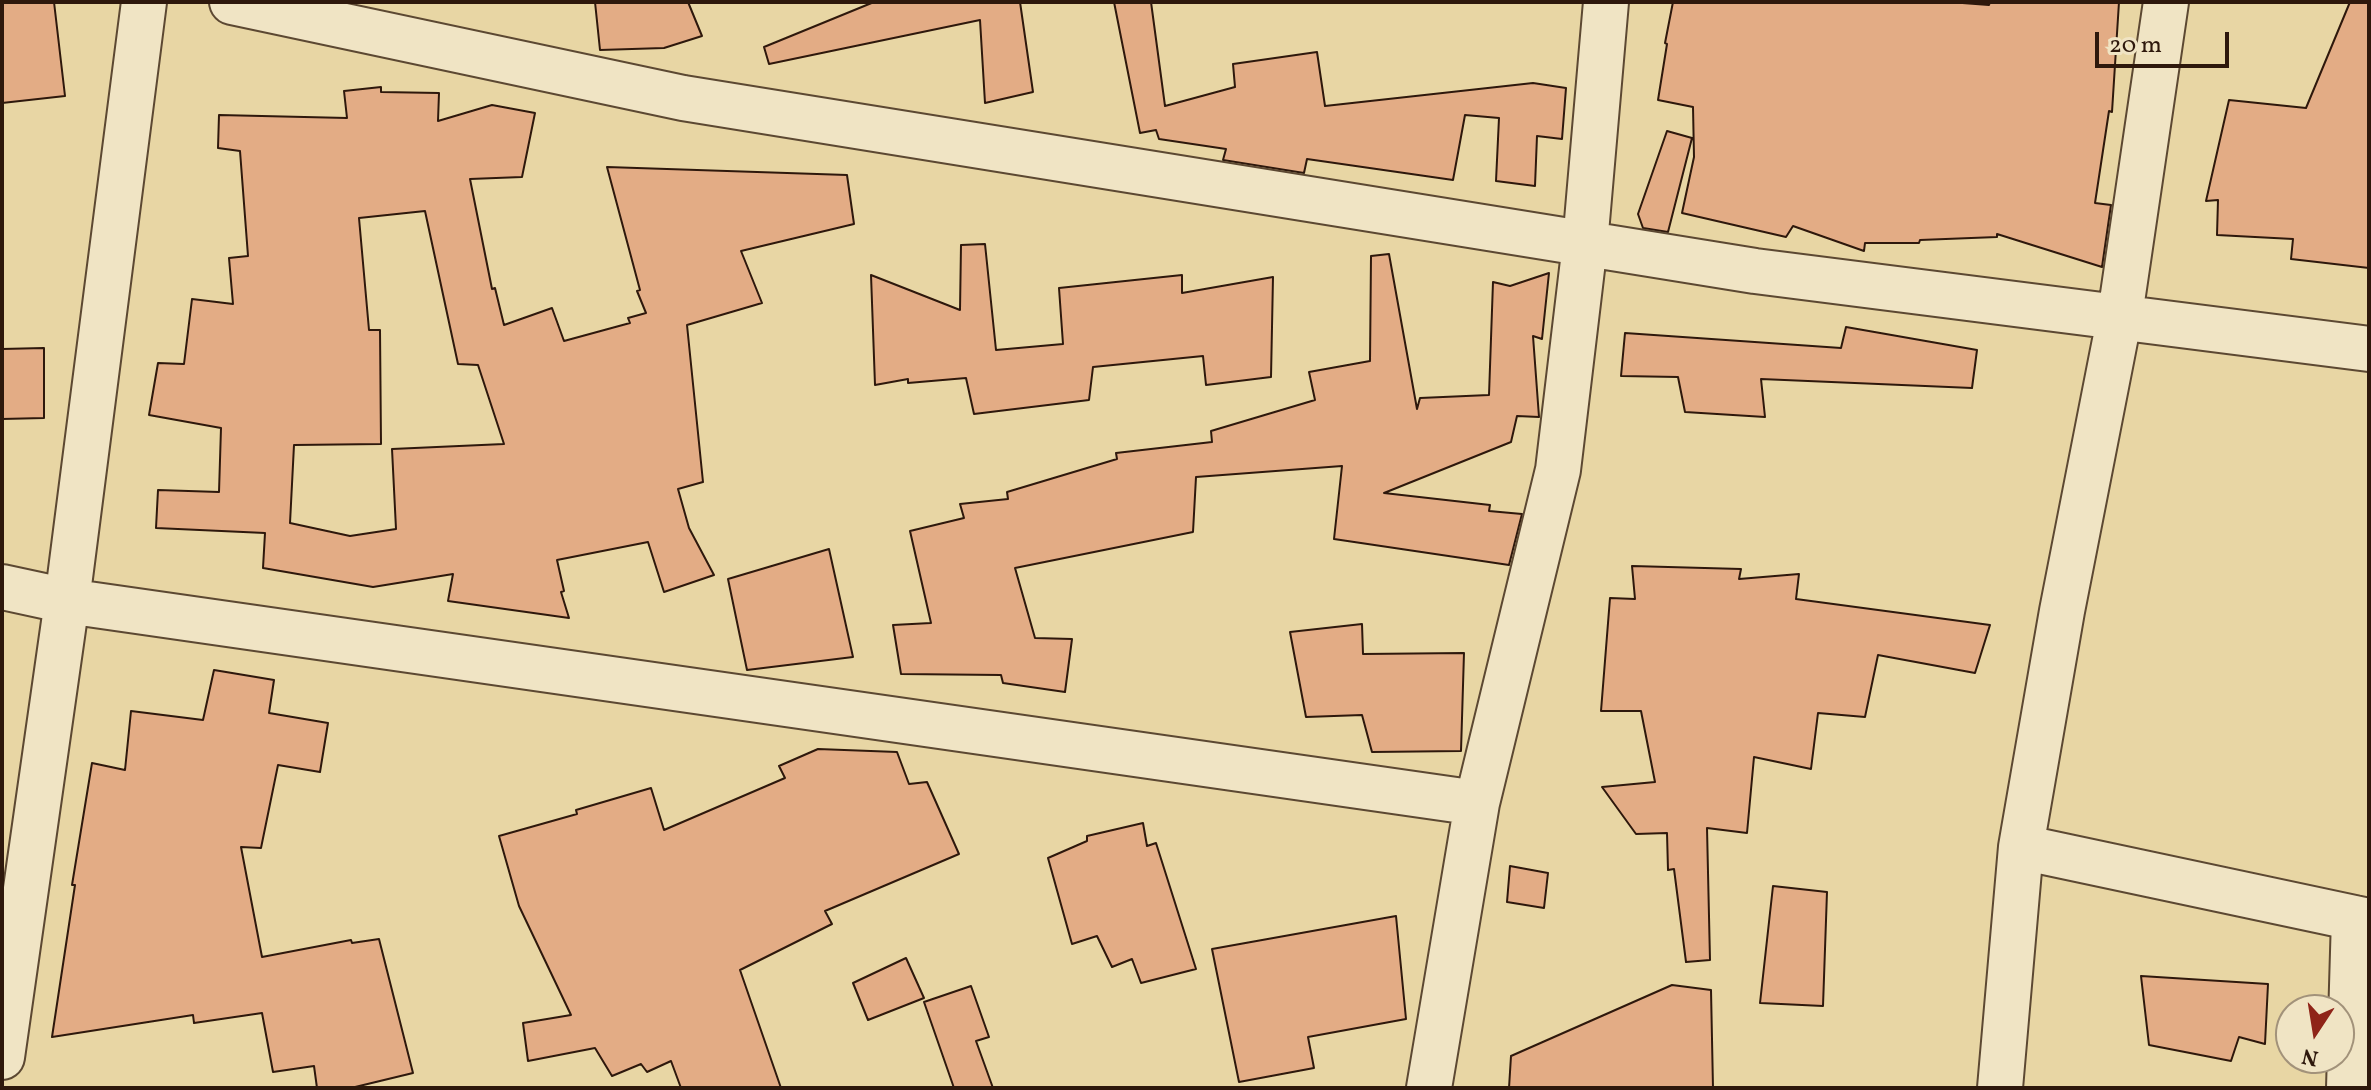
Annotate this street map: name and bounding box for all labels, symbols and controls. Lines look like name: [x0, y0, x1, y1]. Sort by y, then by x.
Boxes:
scale bar: [2099, 16, 2233, 66]
text: 20 m: [2109, 29, 2162, 63]
north arrow: [2275, 994, 2355, 1074]
text: N: [2299, 1039, 2321, 1073]

